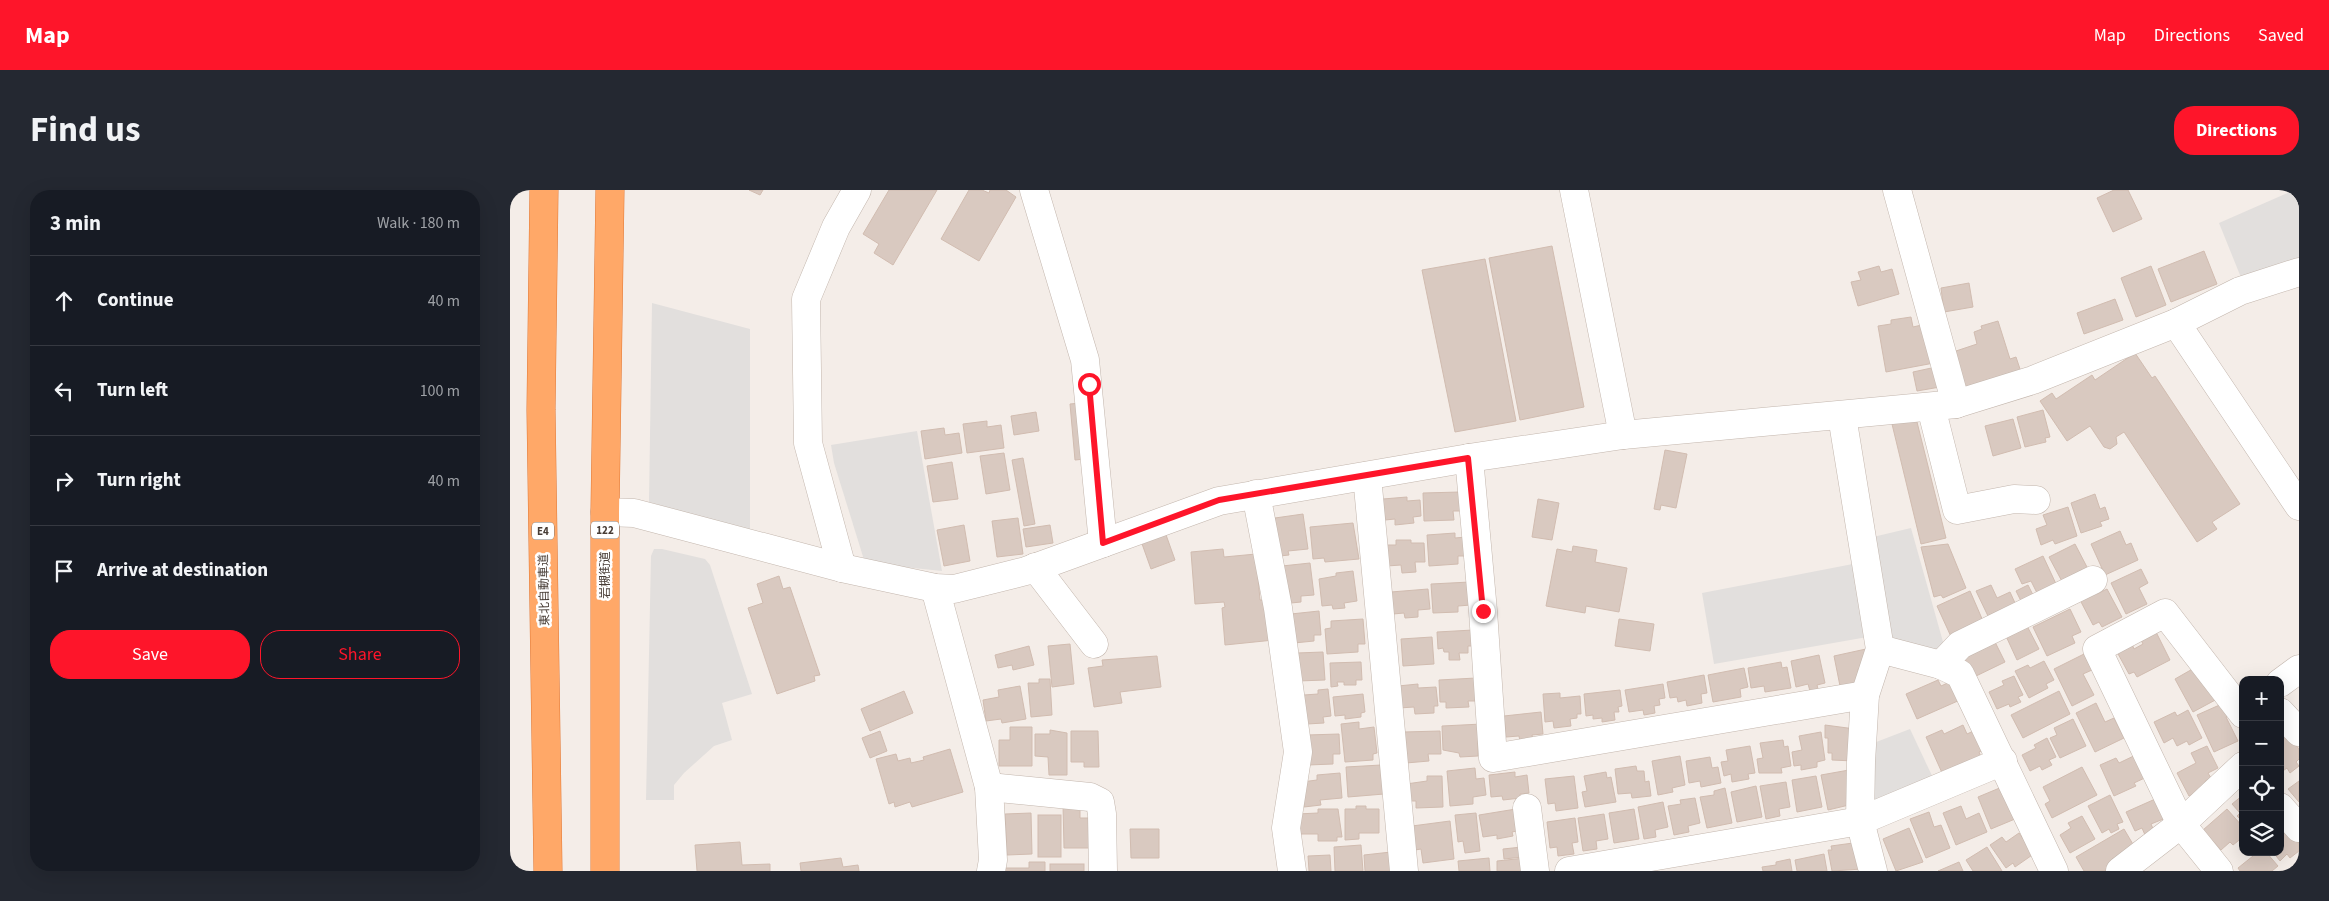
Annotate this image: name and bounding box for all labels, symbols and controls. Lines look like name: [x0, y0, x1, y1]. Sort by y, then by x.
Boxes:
text: Map: [25, 18, 70, 53]
text: Map: [2094, 23, 2126, 48]
text: Directions: [2154, 23, 2230, 48]
text: Saved: [2258, 23, 2304, 48]
text: Find us: [30, 105, 140, 155]
button: Directions: [2174, 106, 2299, 155]
text: 3 min: [50, 208, 101, 238]
text: Walk · 180 m: [377, 212, 460, 234]
icon: ahead: [50, 287, 78, 315]
text: Continue: [97, 287, 174, 314]
text: 40 m: [428, 290, 460, 312]
route start: [1078, 373, 1101, 396]
icon: left: [50, 377, 78, 405]
text: Turn left: [97, 377, 168, 404]
text: 100 m: [420, 380, 460, 402]
icon: right: [50, 467, 78, 495]
text: Turn right: [97, 467, 181, 494]
text: 40 m: [428, 470, 460, 492]
road number: E4: [532, 522, 554, 540]
road number: 122: [591, 522, 619, 538]
street label: 岩槻街道: [597, 551, 614, 599]
street label: 東北自動車道: [535, 554, 554, 626]
icon: arrive: [50, 557, 78, 585]
text: Arrive at destination: [97, 557, 268, 584]
route end: [1472, 600, 1495, 623]
button: Save: [50, 630, 250, 679]
button: Share: [260, 630, 460, 679]
map controls: [2239, 676, 2284, 856]
button: +: [2239, 676, 2284, 721]
button: −: [2239, 721, 2284, 766]
button: locate: [2239, 766, 2284, 811]
button: layers: [2239, 811, 2284, 856]

